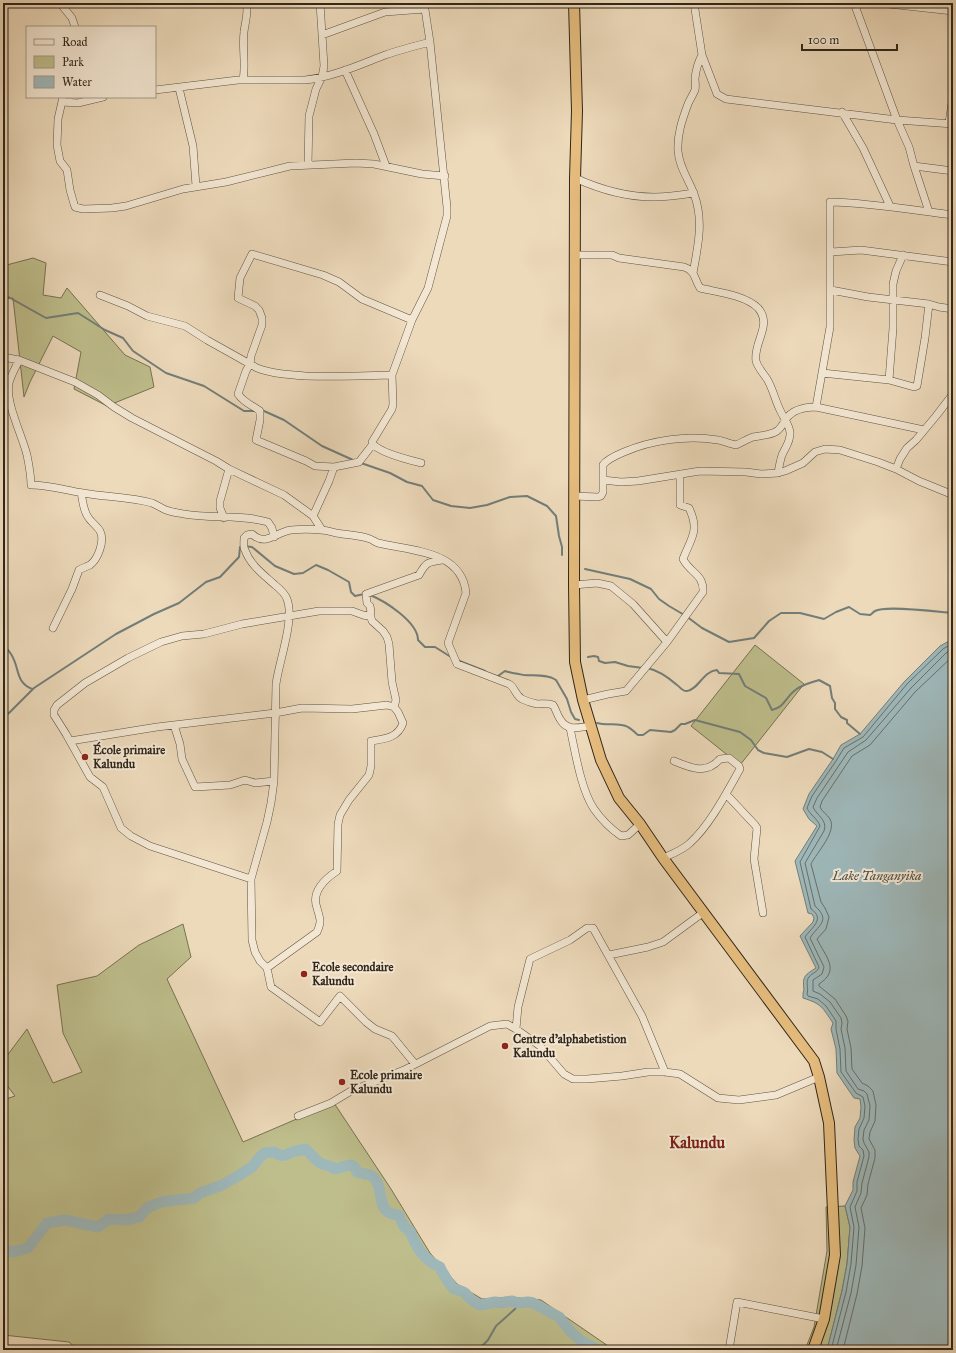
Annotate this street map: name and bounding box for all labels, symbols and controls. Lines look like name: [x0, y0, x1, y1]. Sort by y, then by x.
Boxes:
legend: [26, 26, 156, 98]
scale bar: [802, 26, 897, 52]
text: 100 m: [808, 33, 839, 47]
text: Road: [62, 35, 88, 49]
text: Park: [62, 55, 84, 69]
text: Water: [62, 75, 92, 89]
place label: École primaire Kalundu: [93, 741, 165, 771]
marker: École primaire Kalundu: [80, 752, 90, 762]
water label: Lake Tanganyika: [832, 868, 921, 884]
place label: Ecole secondaire Kalundu: [312, 960, 393, 988]
marker: Ecole secondaire Kalundu: [299, 969, 309, 979]
place label: Centre d'alphabetistion Kalundu: [513, 1032, 627, 1060]
marker: Centre d'alphabetistion Kalundu: [500, 1041, 510, 1051]
place label: Ecole primaire Kalundu: [350, 1068, 422, 1096]
marker: Ecole primaire Kalundu: [337, 1077, 347, 1087]
district label: Kalundu: [669, 1133, 726, 1152]

